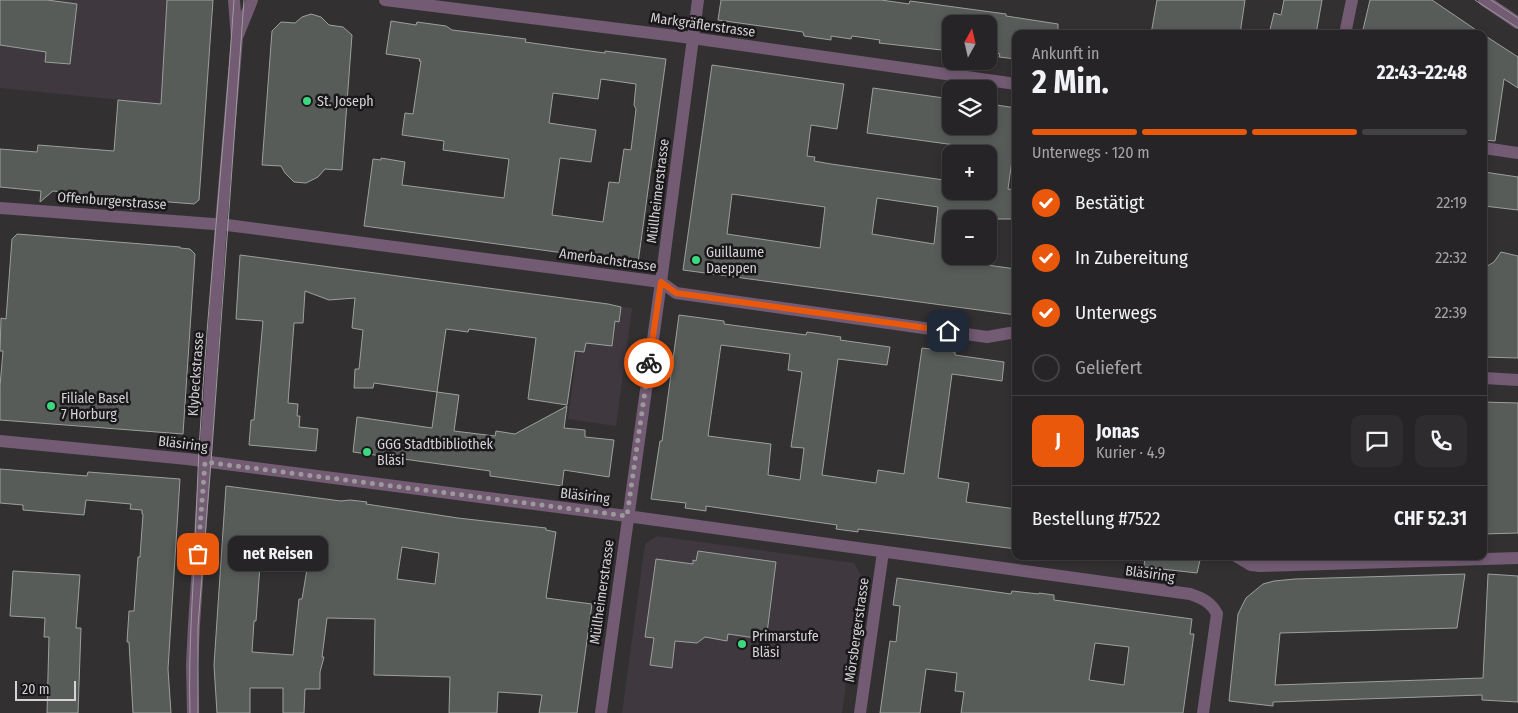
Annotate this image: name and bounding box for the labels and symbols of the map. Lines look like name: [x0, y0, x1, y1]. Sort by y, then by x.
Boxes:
street label: Markgräflerstrasse: [649, 9, 757, 41]
north arrow: [942, 15, 998, 70]
place label: St. Joseph: [317, 93, 374, 110]
marker: St. Joseph: [301, 95, 313, 107]
street label: Müllheimerstrasse: [643, 138, 673, 244]
street label: Offenburgerstrasse: [57, 189, 167, 213]
place label: Guillaume Daeppen: [706, 244, 764, 277]
street label: Amerbachstrasse: [558, 245, 658, 275]
marker: Guillaume Daeppen: [690, 254, 702, 266]
pin: [927, 310, 969, 352]
street label: Klybeckstrasse: [185, 331, 207, 417]
courier: [624, 338, 674, 388]
place label: Filiale Basel 7 Horburg: [61, 390, 129, 423]
marker: Filiale Basel 7 Horburg: [45, 400, 57, 412]
street label: Bläsiring: [157, 433, 209, 456]
place label: GGG Stadtbibliothek Bläsi: [377, 436, 494, 469]
marker: GGG Stadtbibliothek Bläsi: [361, 446, 373, 458]
street label: Bläsiring: [559, 485, 611, 508]
pin: [177, 533, 219, 575]
callout: net Reisen: [228, 536, 328, 572]
street label: Müllheimerstrasse: [586, 539, 618, 645]
street label: Bläsiring: [1124, 562, 1176, 586]
street label: Mörsbergerstrasse: [841, 577, 873, 683]
place label: Primarstufe Bläsi: [752, 628, 819, 661]
marker: Primarstufe Bläsi: [736, 638, 748, 650]
scale bar: [15, 678, 76, 701]

